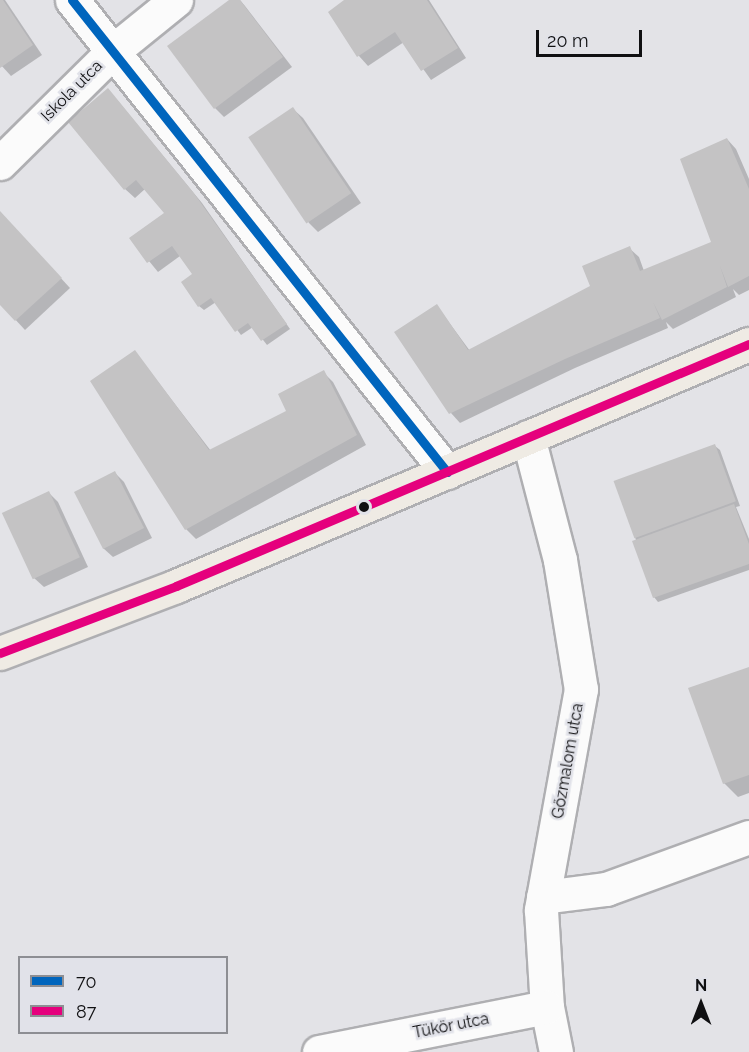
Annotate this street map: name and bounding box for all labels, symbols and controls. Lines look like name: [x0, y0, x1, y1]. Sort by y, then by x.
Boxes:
scale bar: [539, 18, 646, 56]
text: 20 m: [547, 30, 589, 51]
street label: Iskola utca: [37, 56, 107, 126]
unlabelled marker: [358, 501, 370, 513]
street label: Gőzmalom utca: [548, 702, 588, 820]
legend: [18, 956, 228, 1034]
text: 70: [76, 971, 97, 992]
north arrow: [671, 974, 731, 1034]
text: N: [695, 976, 707, 995]
text: 87: [76, 1001, 96, 1022]
street label: Tükör utca: [411, 1009, 491, 1043]

